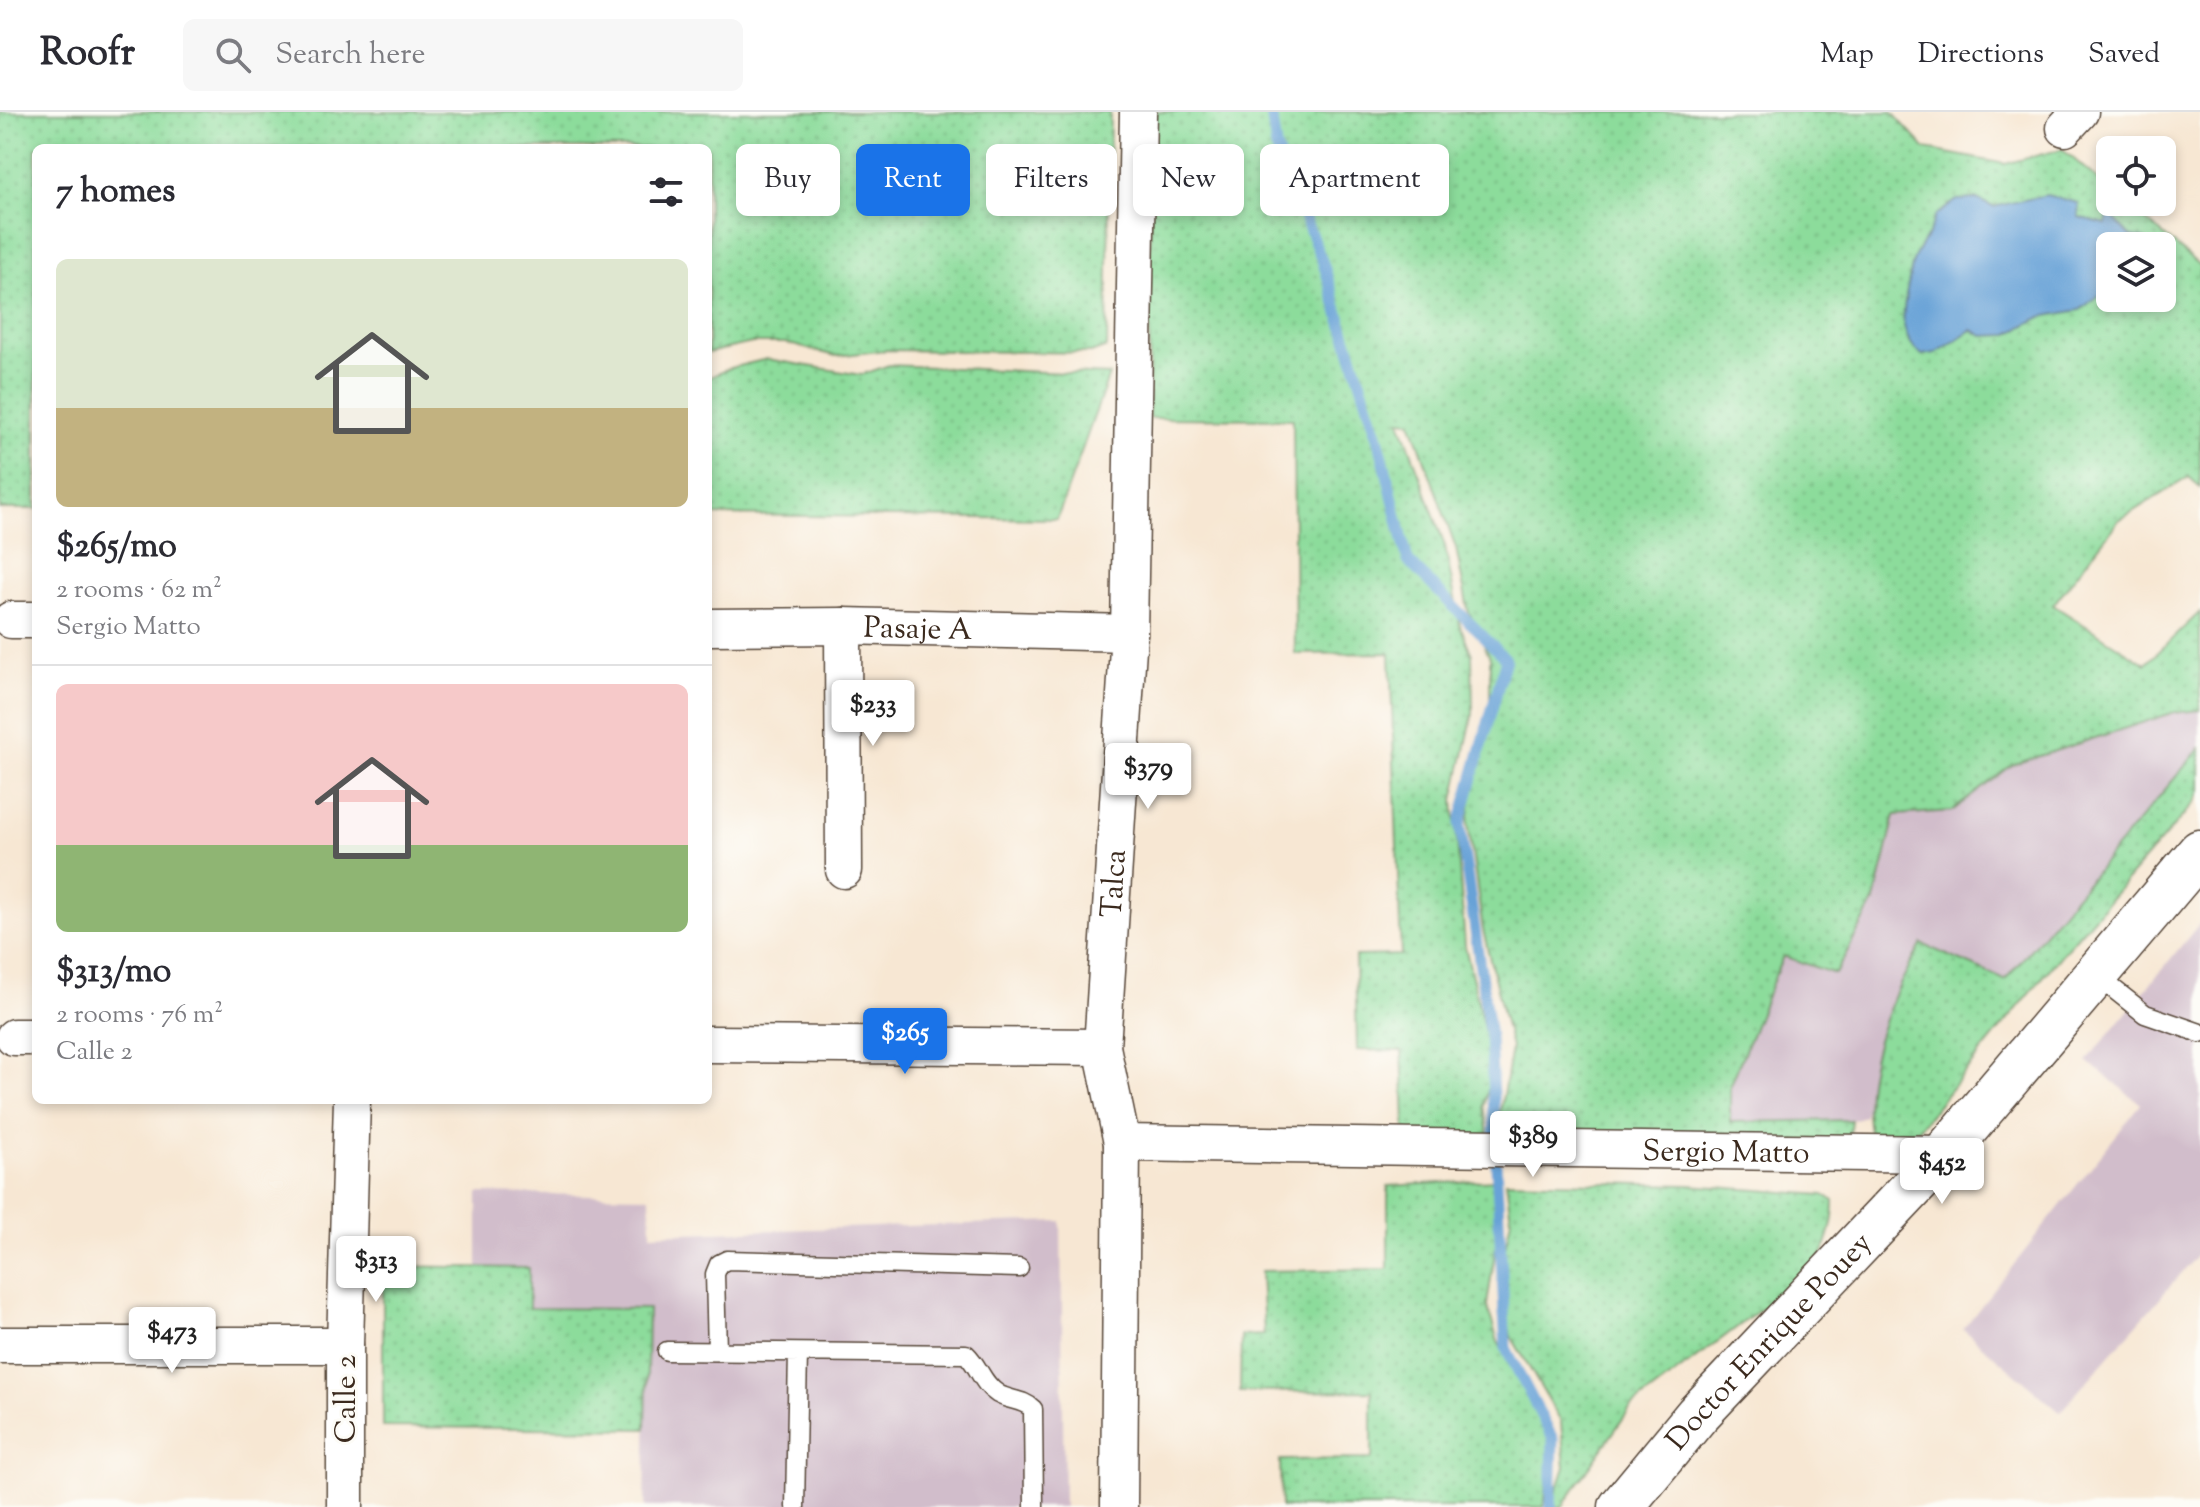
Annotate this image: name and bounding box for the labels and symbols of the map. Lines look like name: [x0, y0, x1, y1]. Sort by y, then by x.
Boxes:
street label: Pasaje A: [863, 608, 973, 653]
pin: $233: [826, 680, 920, 748]
pin: $379: [1101, 743, 1195, 811]
street label: Talca: [1092, 848, 1139, 919]
pin: $265: [858, 1008, 952, 1076]
pin: $389: [1486, 1111, 1580, 1179]
street label: Sergio Matto: [1642, 1131, 1810, 1176]
pin: $452: [1895, 1138, 1989, 1206]
street label: Doctor Enrique Pouey: [1657, 1224, 1883, 1461]
pin: $313: [329, 1236, 423, 1304]
pin: $473: [125, 1307, 219, 1375]
street label: Calle 2: [326, 1355, 369, 1443]

